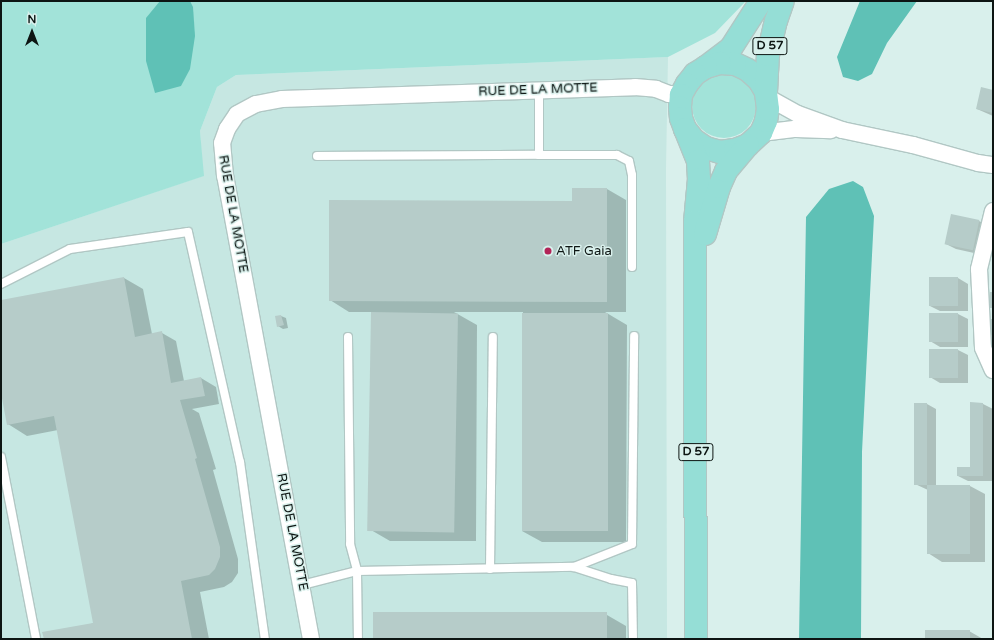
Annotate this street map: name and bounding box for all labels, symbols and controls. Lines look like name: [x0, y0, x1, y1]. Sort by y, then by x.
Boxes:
north arrow: [12, 12, 52, 52]
text: N: [28, 13, 36, 26]
road number: D 57: [752, 36, 788, 56]
street label: RUE DE LA MOTTE: [478, 80, 598, 100]
street label: RUE DE LA MOTTE: [215, 154, 251, 274]
place label: ATF Gaia: [556, 243, 612, 259]
marker: ATF Gaia: [543, 246, 553, 256]
road number: D 57: [678, 442, 714, 462]
street label: RUE DE LA MOTTE: [273, 472, 311, 592]

